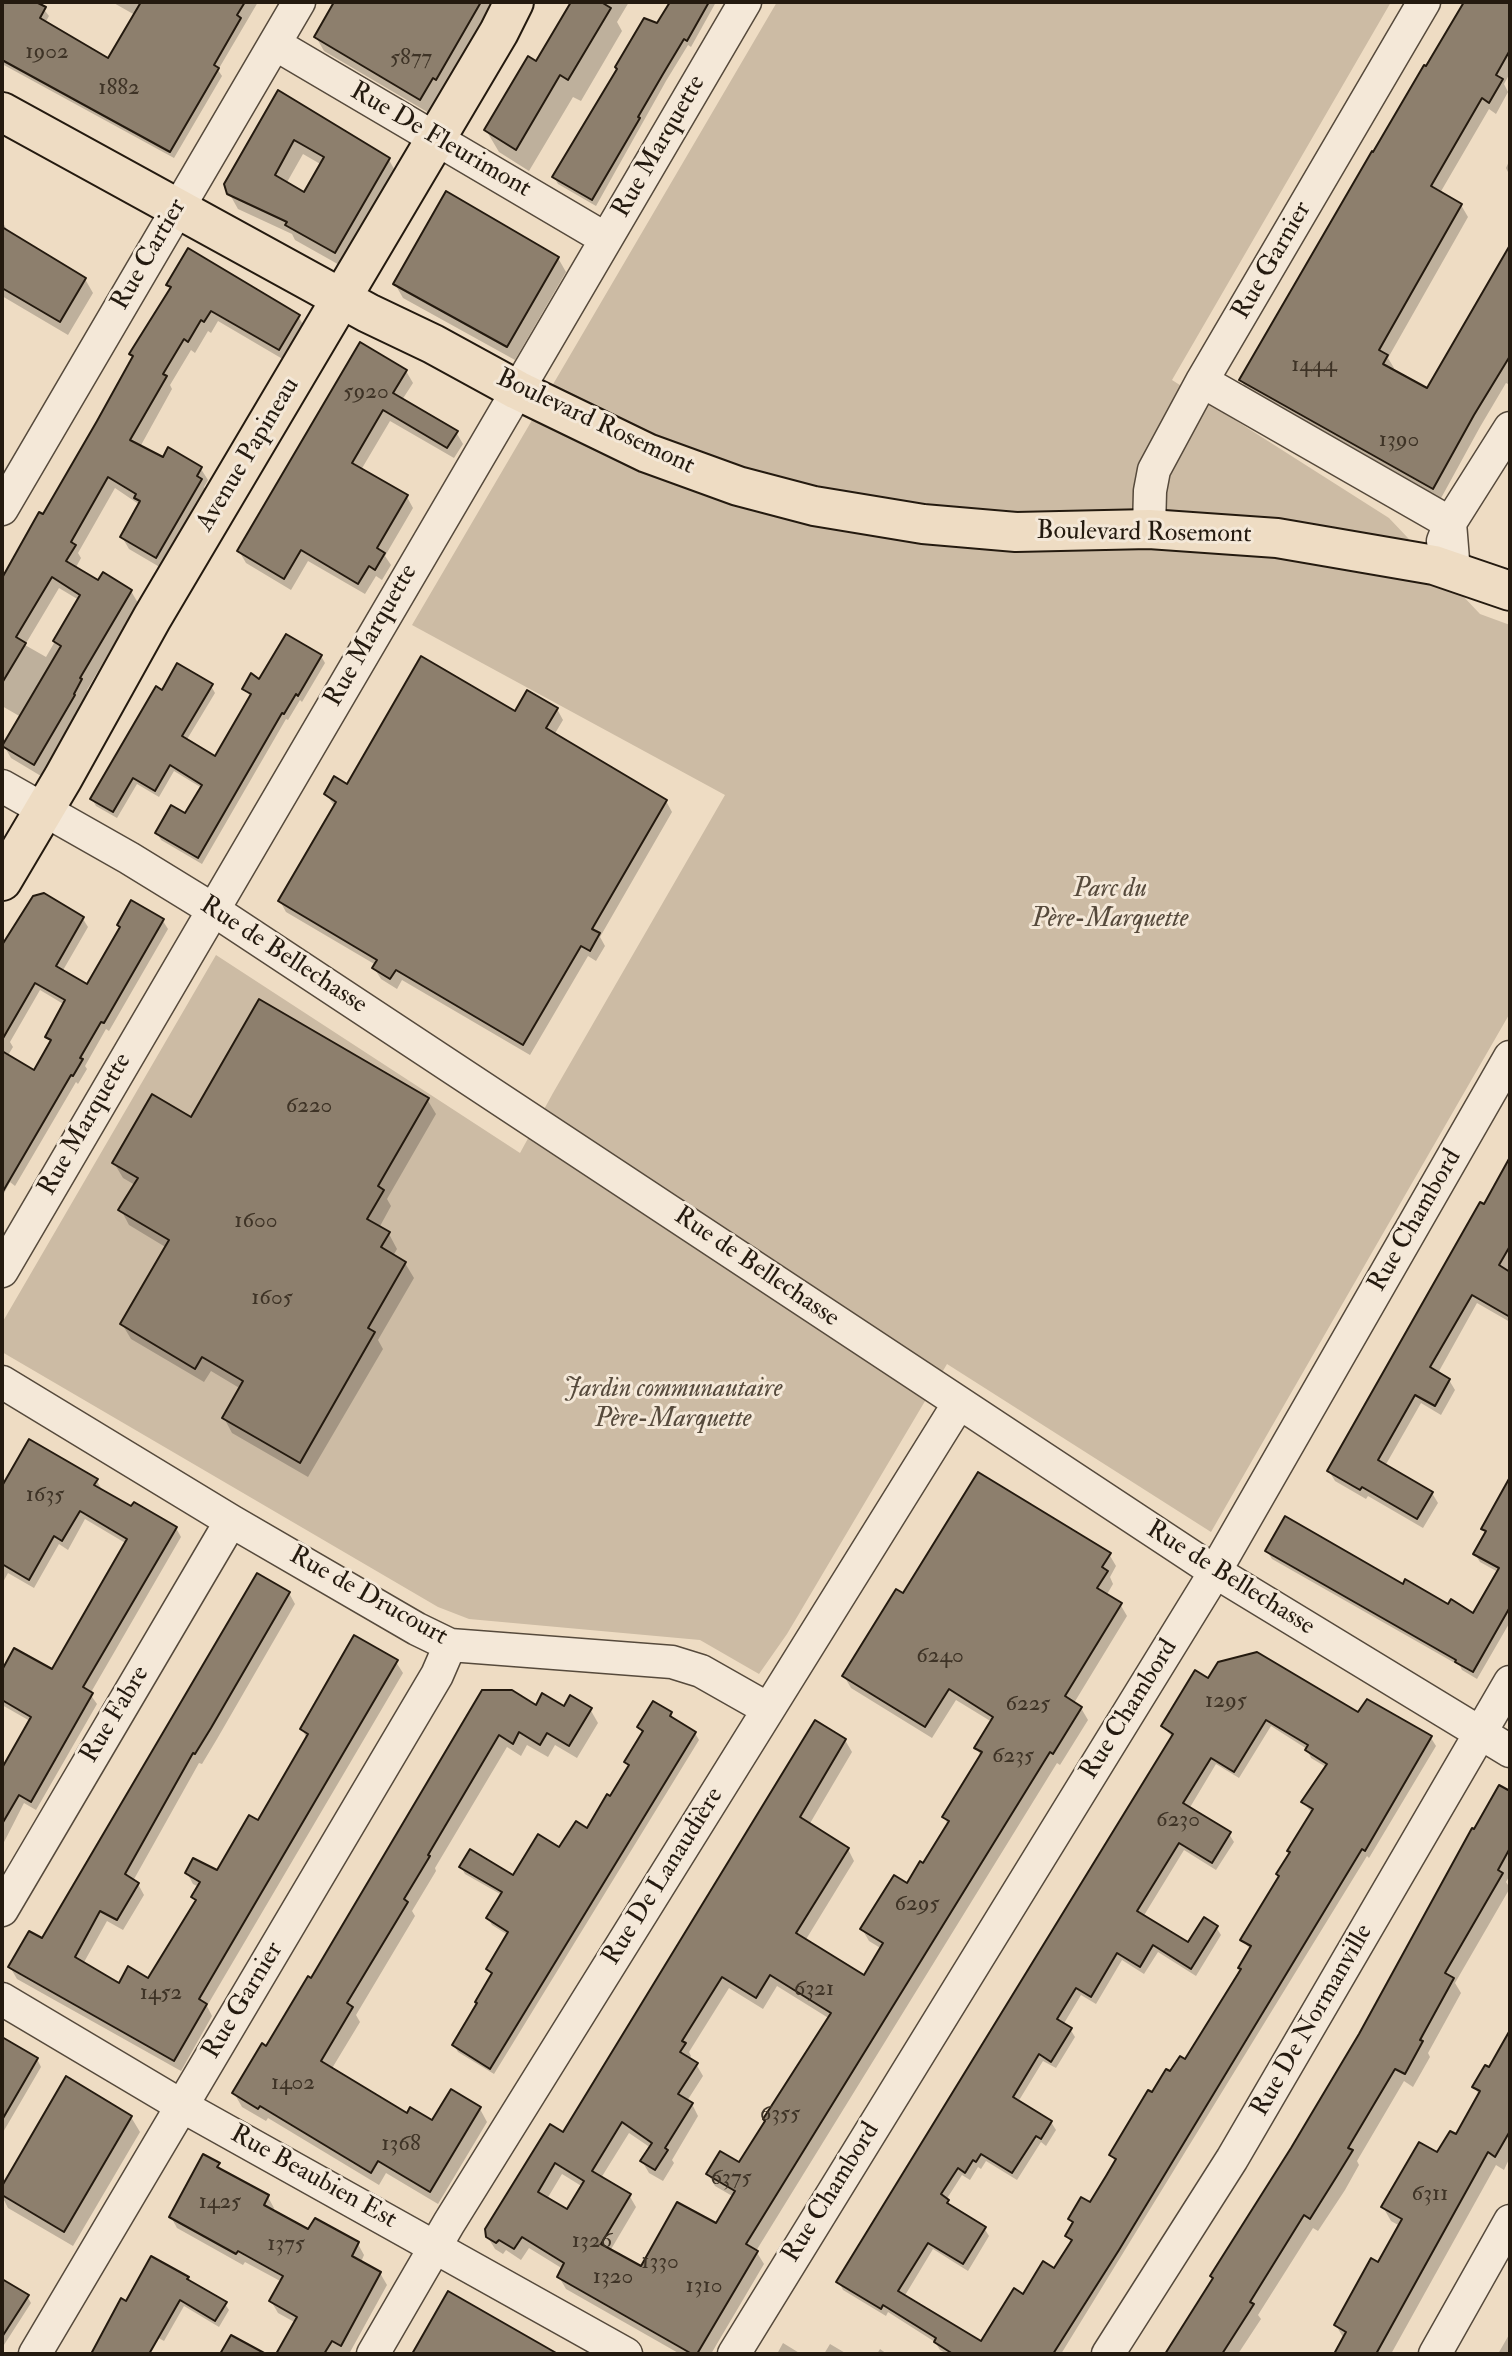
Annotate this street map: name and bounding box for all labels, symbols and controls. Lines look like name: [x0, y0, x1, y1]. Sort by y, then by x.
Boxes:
house number: 1902: [25, 39, 69, 67]
house number: 5877: [390, 45, 432, 73]
street label: Rue Marquette: [607, 70, 713, 224]
house number: 1882: [98, 75, 140, 103]
street label: Rue De Fleurimont: [344, 77, 536, 205]
street label: Rue Cartier: [106, 194, 194, 316]
street label: Rue Garnier: [1227, 196, 1319, 326]
house number: 1444: [1291, 352, 1337, 380]
street label: Boulevard Rosemont: [491, 363, 699, 483]
street label: Avenue Papineau: [191, 372, 307, 538]
house number: 5920: [343, 379, 389, 407]
house number: 1390: [1379, 427, 1419, 455]
street label: Boulevard Rosemont: [1036, 517, 1252, 551]
street label: Rue Marquette: [319, 559, 425, 713]
park label: Parc du Père-Marquette: [1032, 874, 1188, 936]
street label: Rue de Bellechasse: [194, 890, 372, 1022]
street label: Rue Marquette: [33, 1048, 139, 1202]
house number: 6220: [286, 1093, 332, 1121]
street label: Rue Chambord: [1363, 1144, 1469, 1298]
street label: Rue de Bellechasse: [667, 1201, 845, 1335]
house number: 1600: [234, 1208, 278, 1236]
house number: 1605: [251, 1285, 293, 1313]
park label: Jardin communautaire Père-Marquette: [564, 1374, 782, 1436]
house number: 1635: [26, 1482, 64, 1510]
street label: Rue de Bellechasse: [1140, 1515, 1320, 1643]
street label: Rue de Drucourt: [283, 1541, 453, 1653]
street label: Rue Chambord: [1075, 1634, 1185, 1786]
house number: 6240: [916, 1643, 964, 1671]
street label: Rue Fabre: [75, 1661, 157, 1769]
house number: 1295: [1205, 1688, 1247, 1716]
house number: 6225: [1006, 1691, 1050, 1719]
house number: 6235: [992, 1743, 1034, 1771]
street label: Rue De Lanaudière: [597, 1782, 731, 1972]
house number: 6230: [1156, 1807, 1200, 1835]
house number: 6295: [894, 1891, 940, 1919]
street label: Rue De Normanville: [1245, 1919, 1381, 2123]
street label: Rue Garnier: [197, 1937, 291, 2065]
house number: 6321: [794, 1976, 834, 2004]
house number: 1452: [140, 1980, 182, 2008]
house number: 1402: [271, 2070, 315, 2098]
house number: 6355: [760, 2101, 800, 2129]
street label: Rue Chambord: [777, 2117, 887, 2269]
street label: Rue Beaubien Est: [224, 2119, 402, 2237]
house number: 1368: [381, 2131, 421, 2159]
house number: 6375: [710, 2165, 752, 2193]
house number: 6311: [1412, 2181, 1448, 2209]
house number: 1425: [199, 2189, 241, 2217]
house number: 1326: [572, 2228, 612, 2256]
house number: 1375: [267, 2231, 305, 2259]
house number: 1330: [641, 2249, 679, 2277]
house number: 1320: [593, 2264, 633, 2292]
house number: 1310: [686, 2273, 722, 2301]

